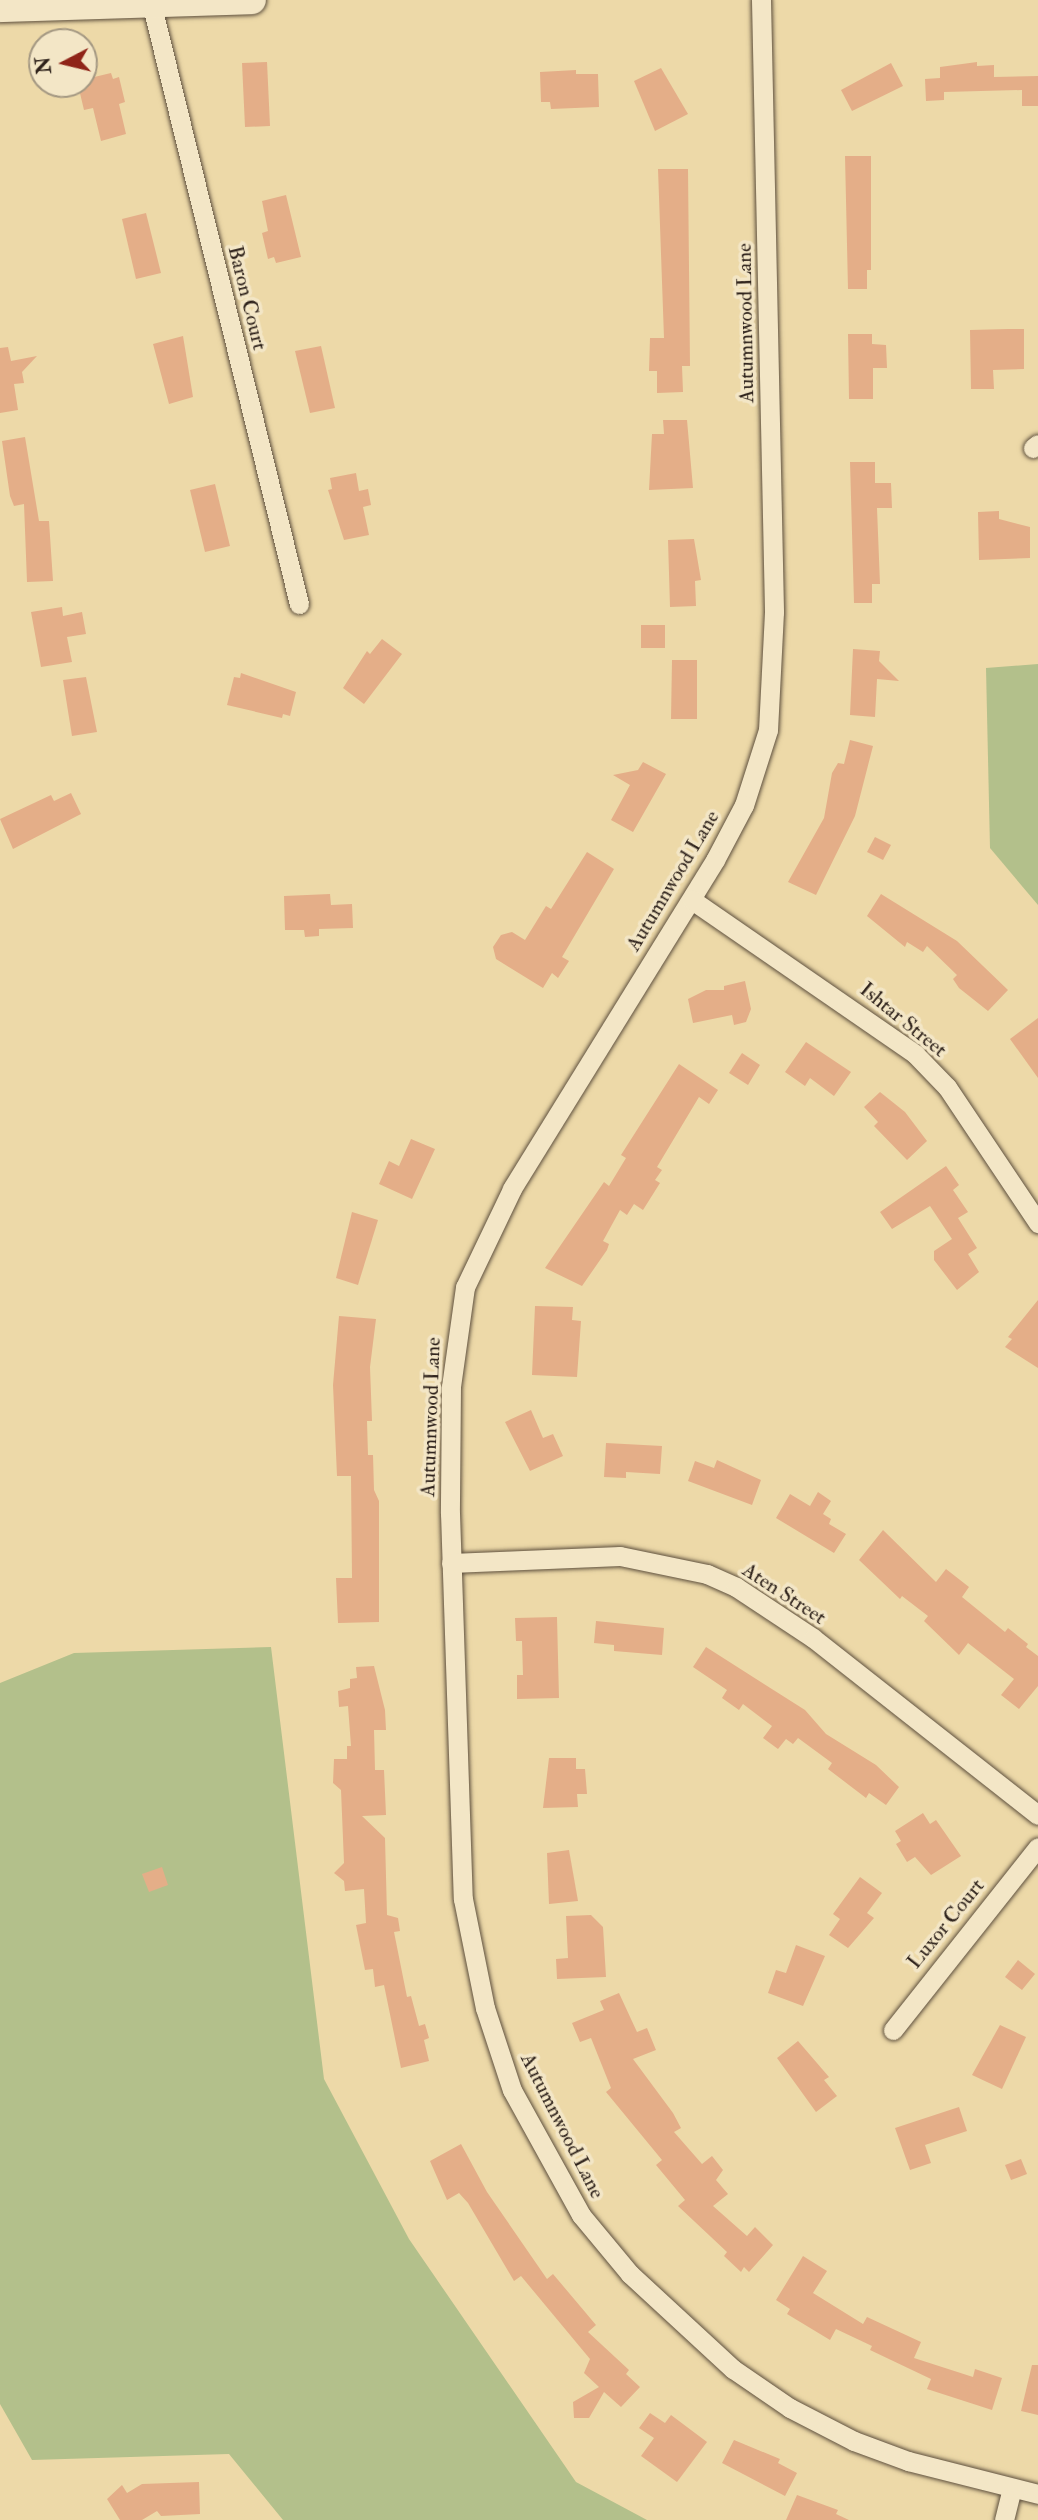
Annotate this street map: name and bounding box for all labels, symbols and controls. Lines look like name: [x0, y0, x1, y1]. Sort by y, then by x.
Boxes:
north arrow: [28, 28, 98, 98]
text: N: [31, 55, 57, 75]
street label: Baron Court: [222, 243, 272, 353]
street label: Autumnwood Lane: [732, 243, 760, 403]
street label: Autumnwood Lane: [621, 806, 725, 956]
street label: Ishtar Street: [854, 977, 952, 1063]
street label: Autumnwood Lane: [416, 1337, 446, 1497]
street label: Aten Street: [737, 1558, 831, 1630]
street label: Luxor Court: [902, 1874, 990, 1974]
street label: Autumnwood Lane: [514, 2049, 610, 2203]

